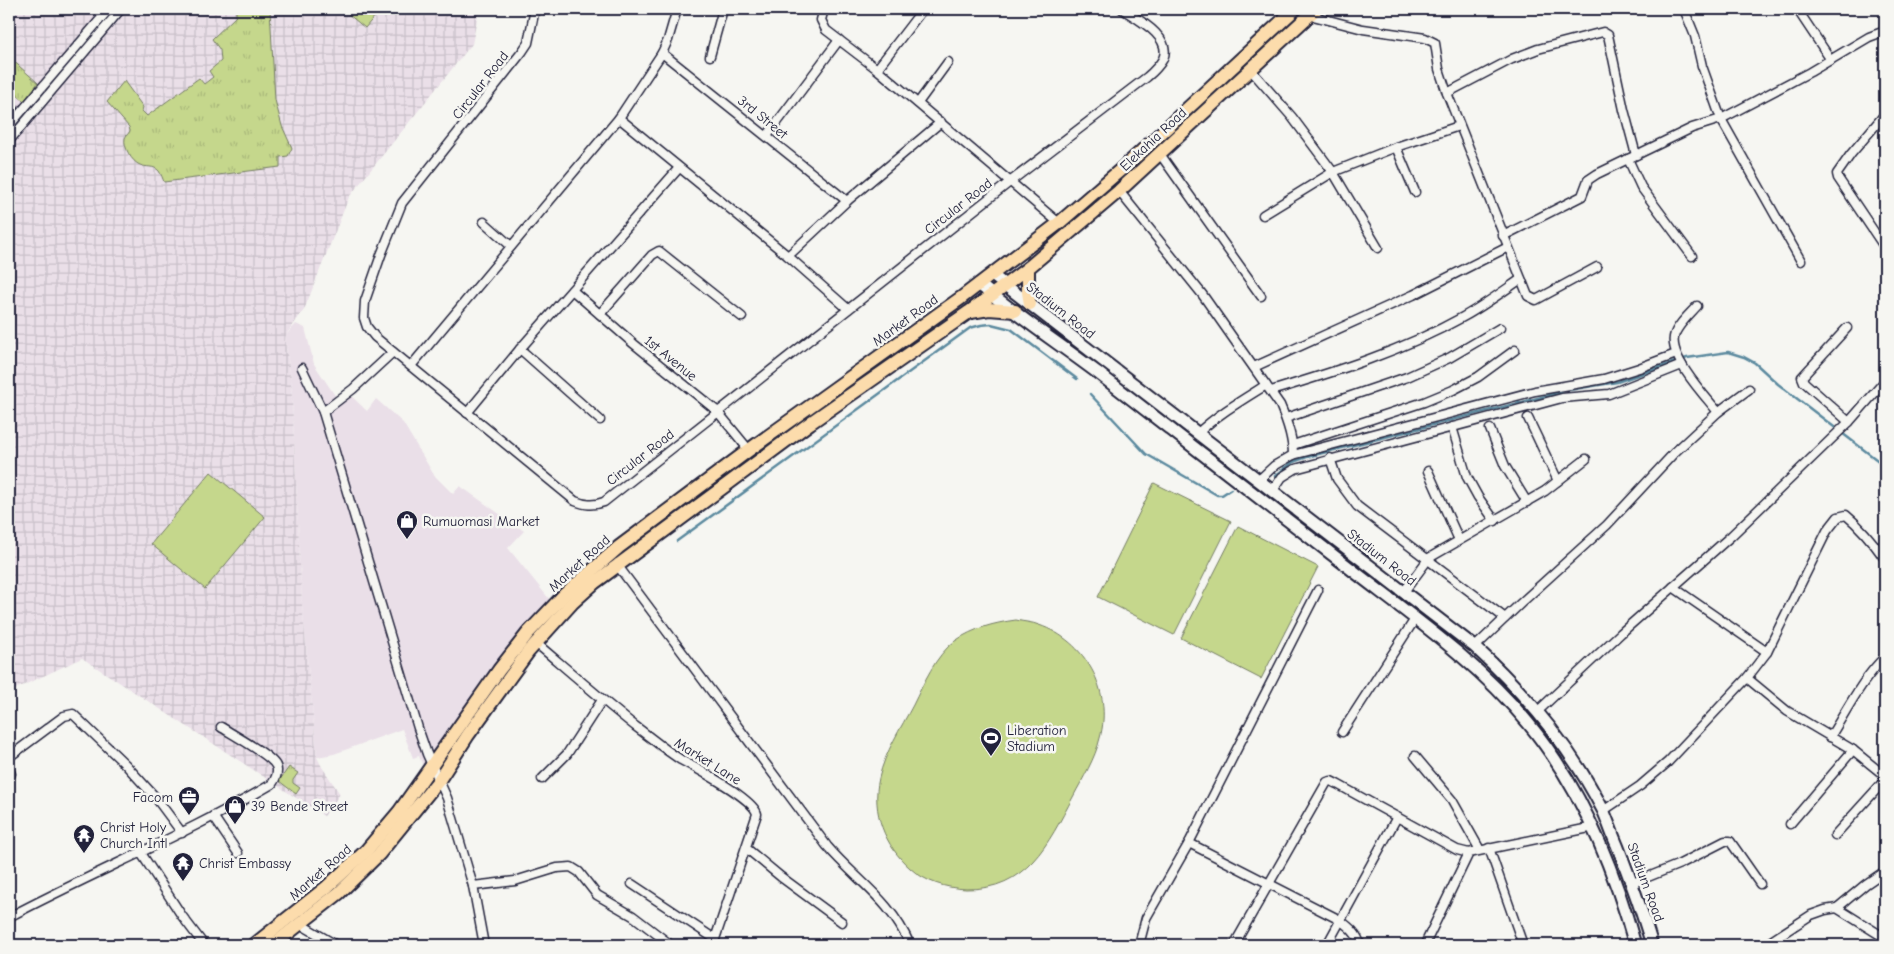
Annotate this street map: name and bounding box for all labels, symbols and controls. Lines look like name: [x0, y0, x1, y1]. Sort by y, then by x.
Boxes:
street label: Circular Road: [449, 48, 512, 123]
street label: 3rd Street: [734, 92, 792, 143]
street label: Elekahia Road: [1116, 104, 1190, 175]
street label: Circular Road: [921, 175, 996, 238]
street label: Stadium Road: [1023, 278, 1099, 343]
street label: Market Road: [869, 291, 941, 350]
street label: 1st Avenue: [641, 332, 700, 385]
street label: Circular Road: [603, 426, 678, 489]
shop icon: Rumuomasi Market: [395, 509, 419, 540]
place label: Rumuomasi Market: [423, 513, 540, 530]
street label: Stadium Road: [1344, 525, 1420, 590]
street label: Market Road: [545, 531, 614, 595]
place label: Liberation Stadium: [1007, 722, 1067, 755]
sports icon: Liberation Stadium: [979, 726, 1003, 757]
street label: Market Lane: [671, 734, 744, 789]
office icon: Facom: [177, 785, 201, 816]
place label: Facom: [133, 789, 173, 806]
shop icon: 39 Bende Street: [223, 794, 247, 825]
place label: 39 Bende Street: [251, 798, 349, 815]
place label: Christ Holy Church Intl: [100, 819, 168, 852]
temple icon: Christ Holy Church Intl: [72, 823, 96, 854]
street label: Stadium Road: [1623, 840, 1668, 924]
street label: Market Road: [286, 841, 355, 904]
temple icon: Christ Embassy: [171, 851, 195, 882]
place label: Christ Embassy: [199, 855, 292, 872]

